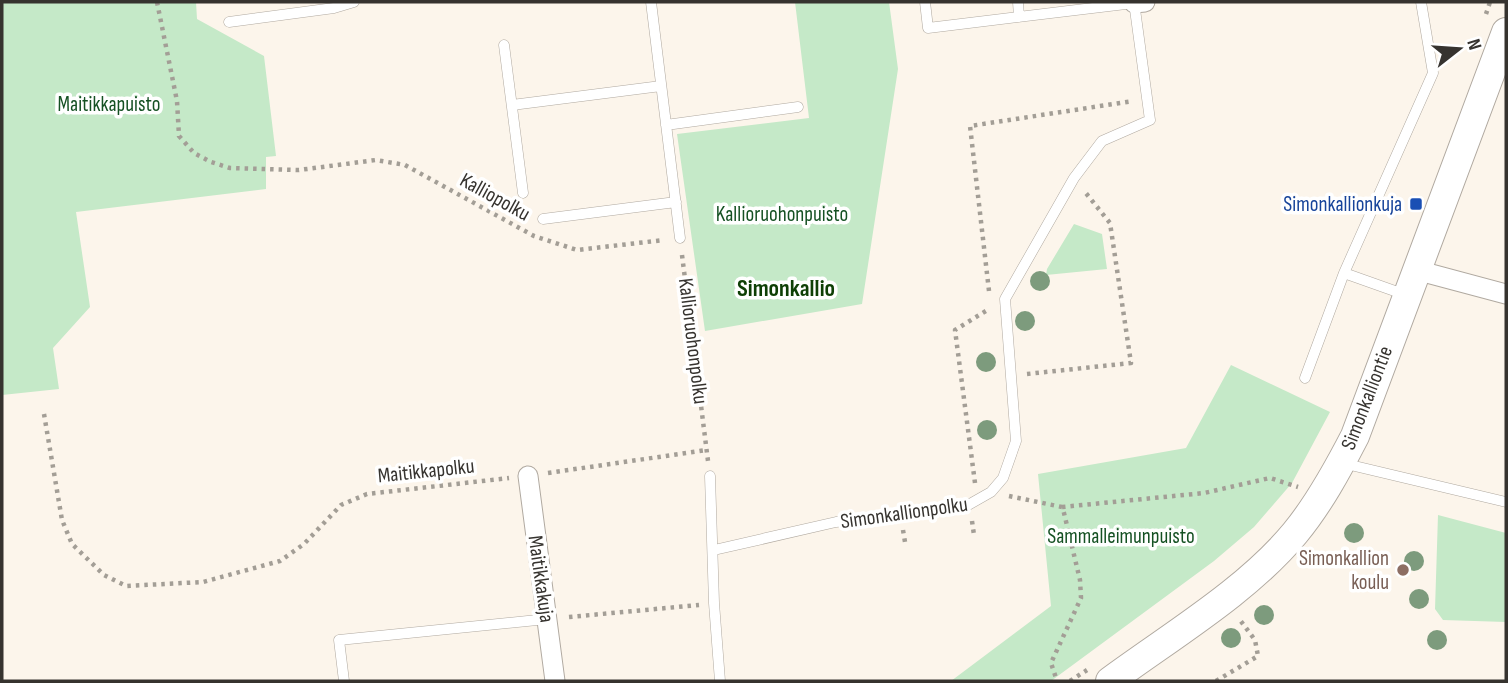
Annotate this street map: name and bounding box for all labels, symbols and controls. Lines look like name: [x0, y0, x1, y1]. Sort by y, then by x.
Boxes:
north arrow: [1424, 14, 1494, 84]
text: N: [1461, 36, 1486, 53]
park label: Maitikkapuisto: [58, 92, 160, 117]
street label: Kalliopolku: [455, 168, 535, 226]
place label: Simonkallionkuja: [1283, 192, 1402, 217]
marker: Simonkallionkuja: [1408, 196, 1424, 212]
park label: Kallioruohonpuisto: [716, 202, 848, 227]
district label: Simonkallio: [737, 274, 835, 303]
street label: Kallioruohonpolku: [673, 277, 713, 405]
street label: Simonkalliontie: [1336, 343, 1398, 453]
street label: Maitikkapolku: [376, 453, 476, 489]
street label: Simonkallionpolku: [839, 492, 969, 534]
park label: Sammalleimunpuisto: [1047, 524, 1195, 549]
street label: Maitikkakuja: [523, 534, 559, 624]
place label: Simonkallion koulu: [1299, 546, 1389, 595]
marker: Simonkallion koulu: [1395, 562, 1411, 578]

